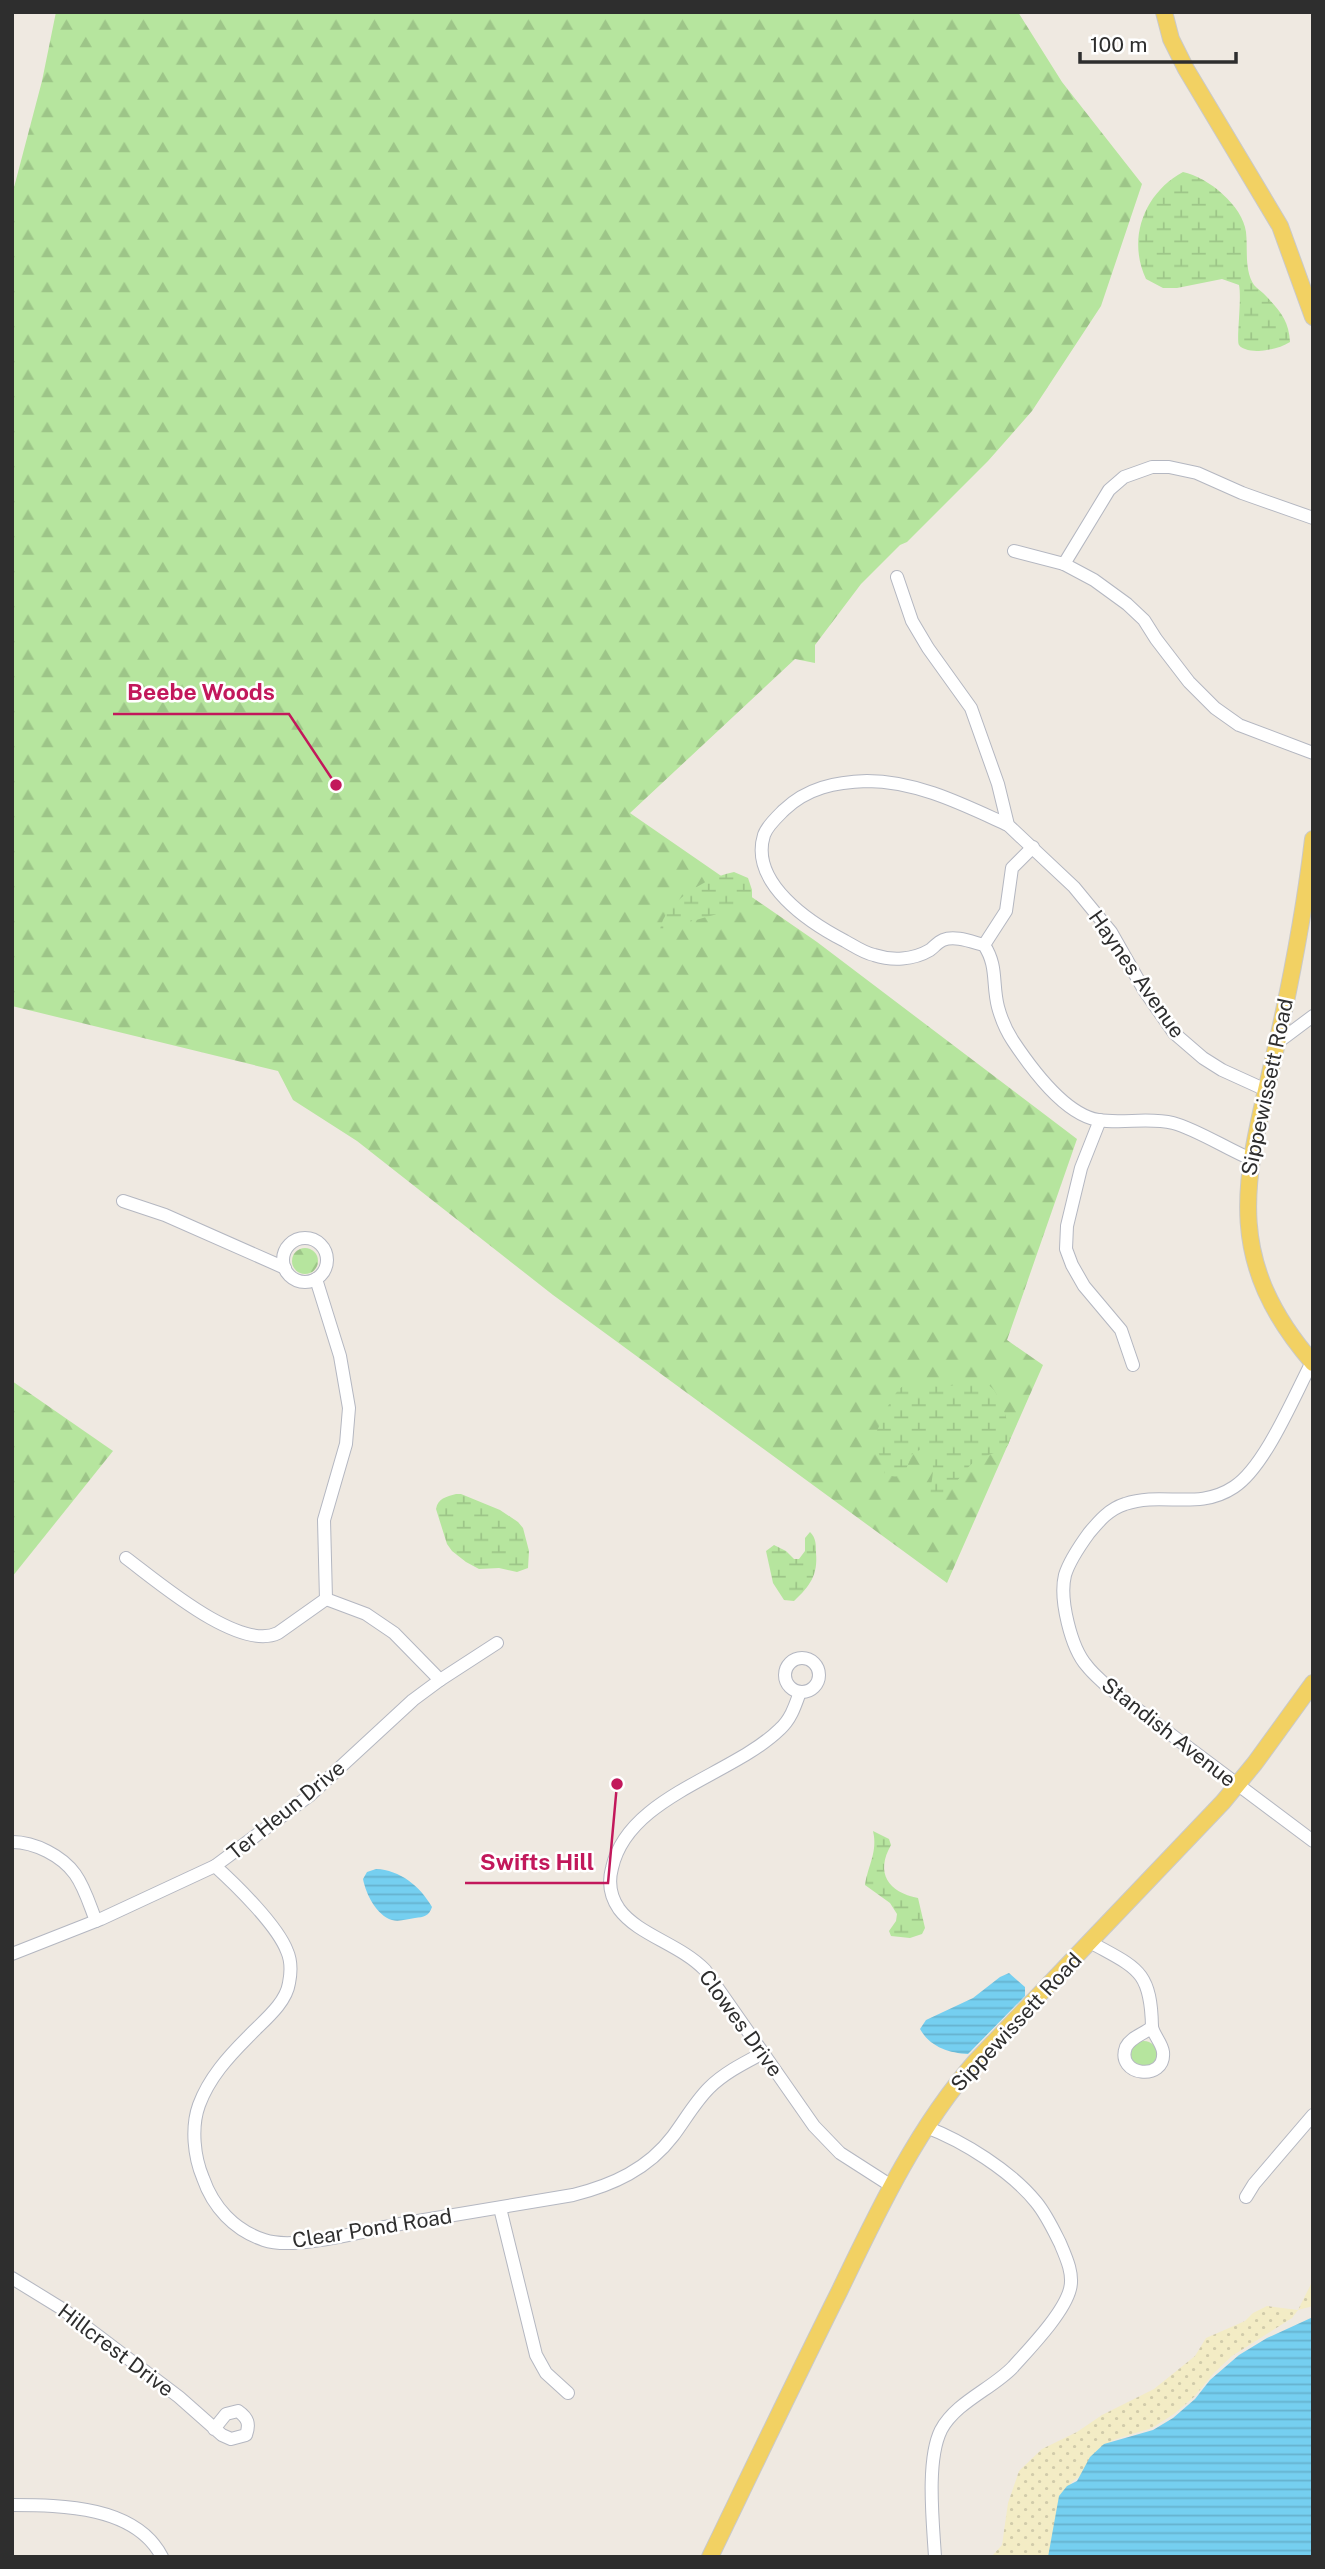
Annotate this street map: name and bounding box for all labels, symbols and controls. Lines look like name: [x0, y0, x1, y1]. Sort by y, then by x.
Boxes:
scale bar: [1080, 21, 1236, 65]
text: 100 m: [1090, 32, 1147, 57]
callout: Beebe Woods: [113, 670, 289, 714]
text: Beebe Woods: [127, 678, 275, 705]
street label: Haynes Avenue: [1084, 905, 1190, 1043]
street label: Sippewissett Road: [1236, 996, 1298, 1178]
street label: Standish Avenue: [1097, 1672, 1241, 1792]
street label: Ter Heun Drive: [222, 1755, 350, 1865]
callout: Swifts Hill: [465, 1839, 608, 1883]
text: Swifts Hill: [480, 1848, 594, 1875]
street label: Sippewissett Road: [945, 1947, 1087, 2097]
street label: Clowes Drive: [694, 1965, 788, 2081]
street label: Clear Pond Road: [290, 2203, 454, 2253]
street label: Hillcrest Drive: [53, 2298, 179, 2402]

